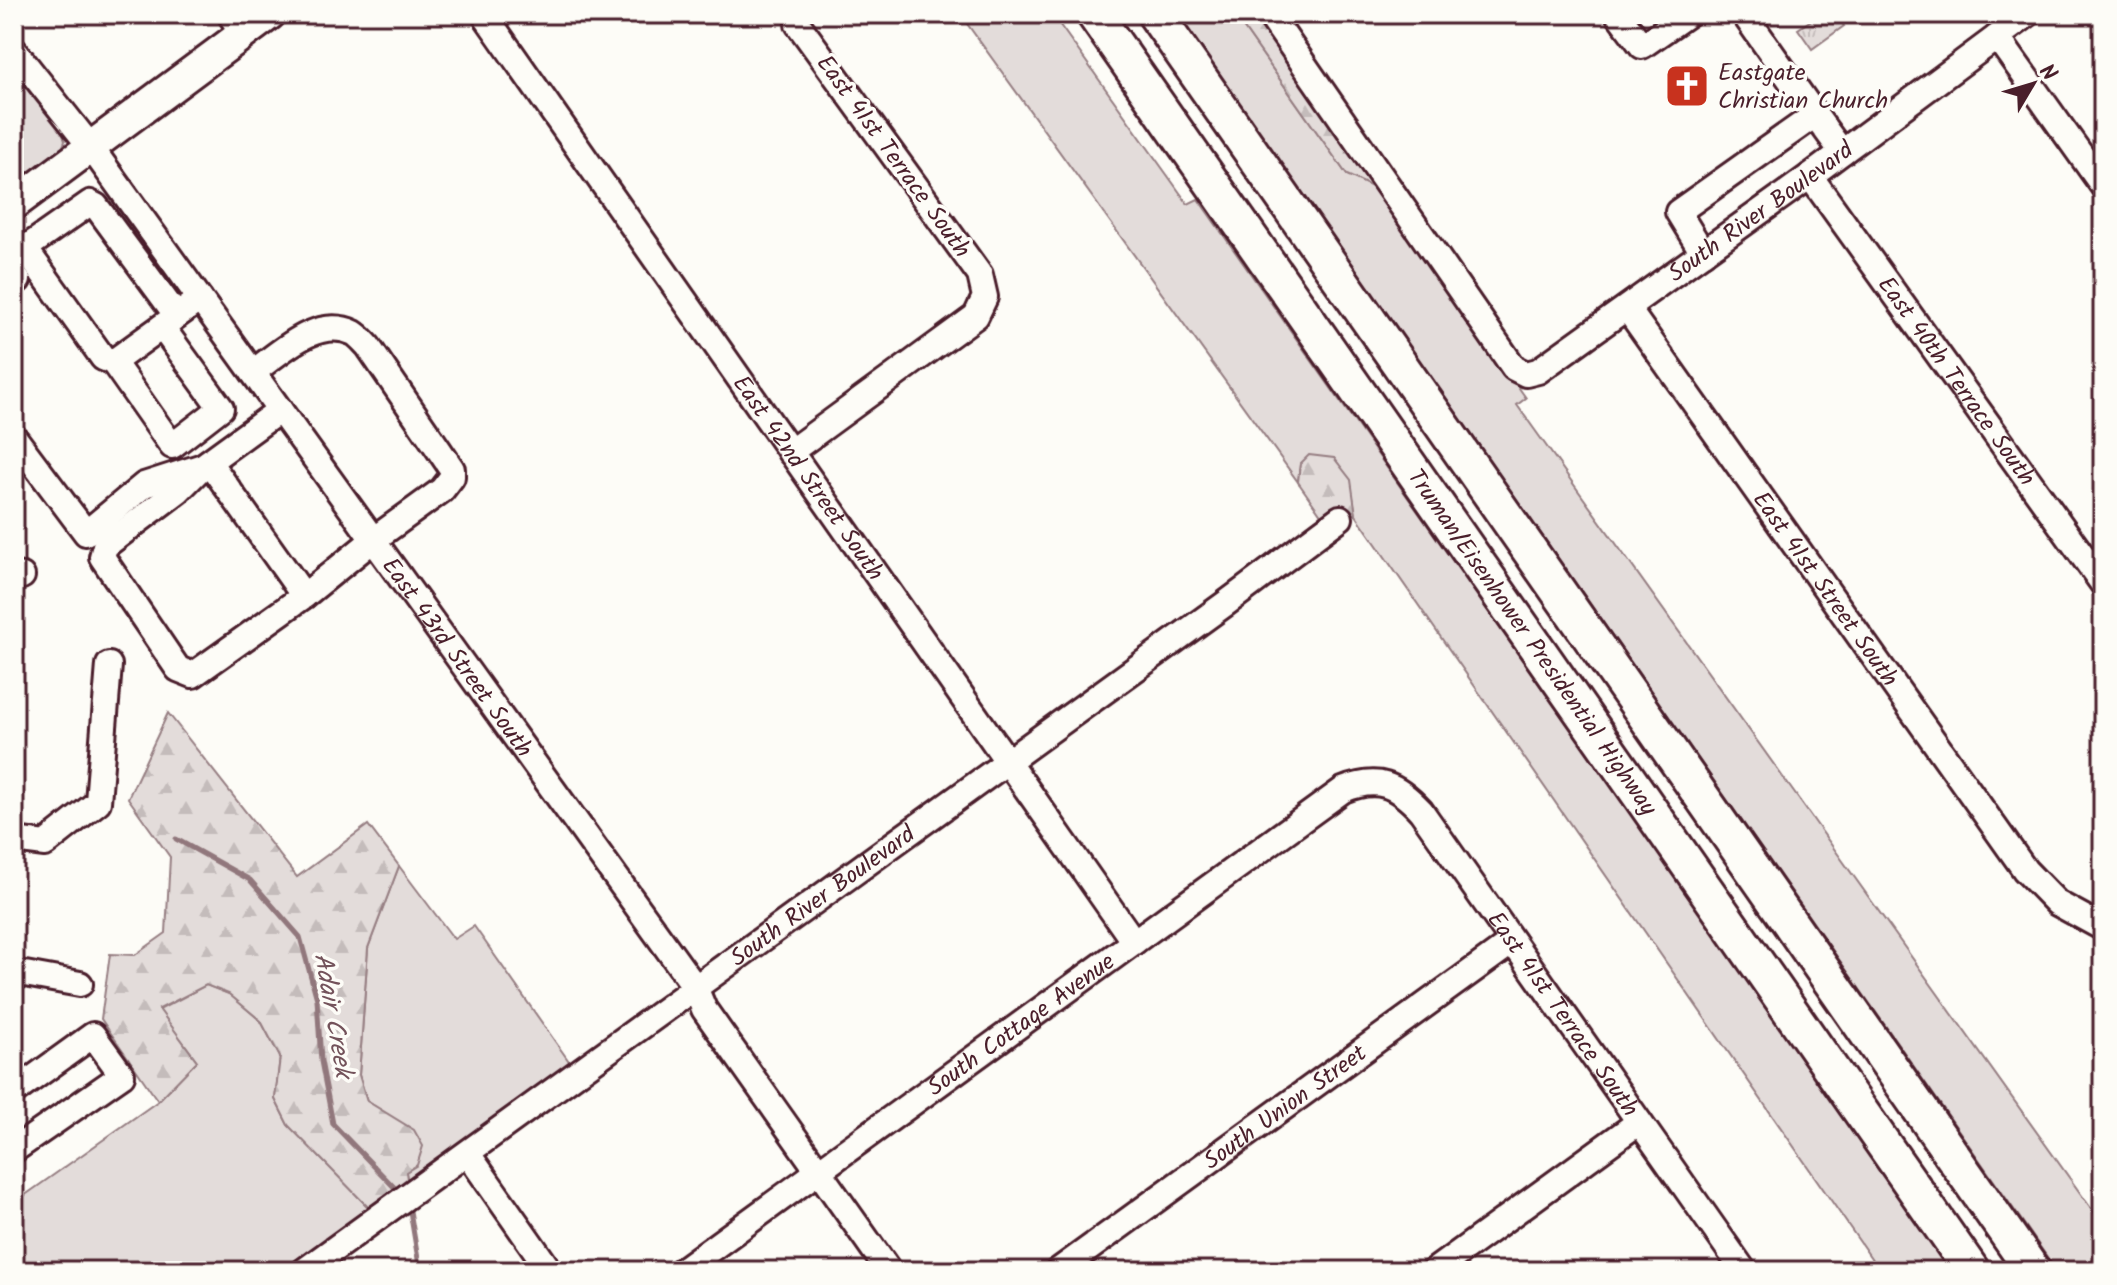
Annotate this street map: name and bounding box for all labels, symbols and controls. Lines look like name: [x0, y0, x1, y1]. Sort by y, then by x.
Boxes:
north arrow: [1993, 44, 2073, 124]
street label: East 41st Terrace South: [805, 47, 980, 267]
place label: Eastgate Christian Church: [1718, 54, 1888, 121]
text: N: [2029, 57, 2065, 90]
church icon: Eastgate Christian Church: [1663, 62, 1711, 110]
street label: South River Boulevard: [1660, 131, 1863, 293]
street label: East 40th Terrace South: [1867, 268, 2045, 495]
street label: East 42nd Street South: [722, 367, 893, 590]
street label: Truman/Eisenhower Presidential Highway: [1396, 461, 1667, 825]
street label: East 41st Street South: [1742, 484, 1908, 696]
street label: East 43rd Street South: [371, 550, 542, 766]
street label: South River Boulevard: [722, 816, 925, 977]
street label: East 41st Terrace South: [1476, 904, 1648, 1125]
street label: South Cottage Avenue: [919, 943, 1124, 1107]
water label: Adair Creek: [300, 950, 364, 1085]
street label: South Union Street: [1196, 1035, 1376, 1181]

